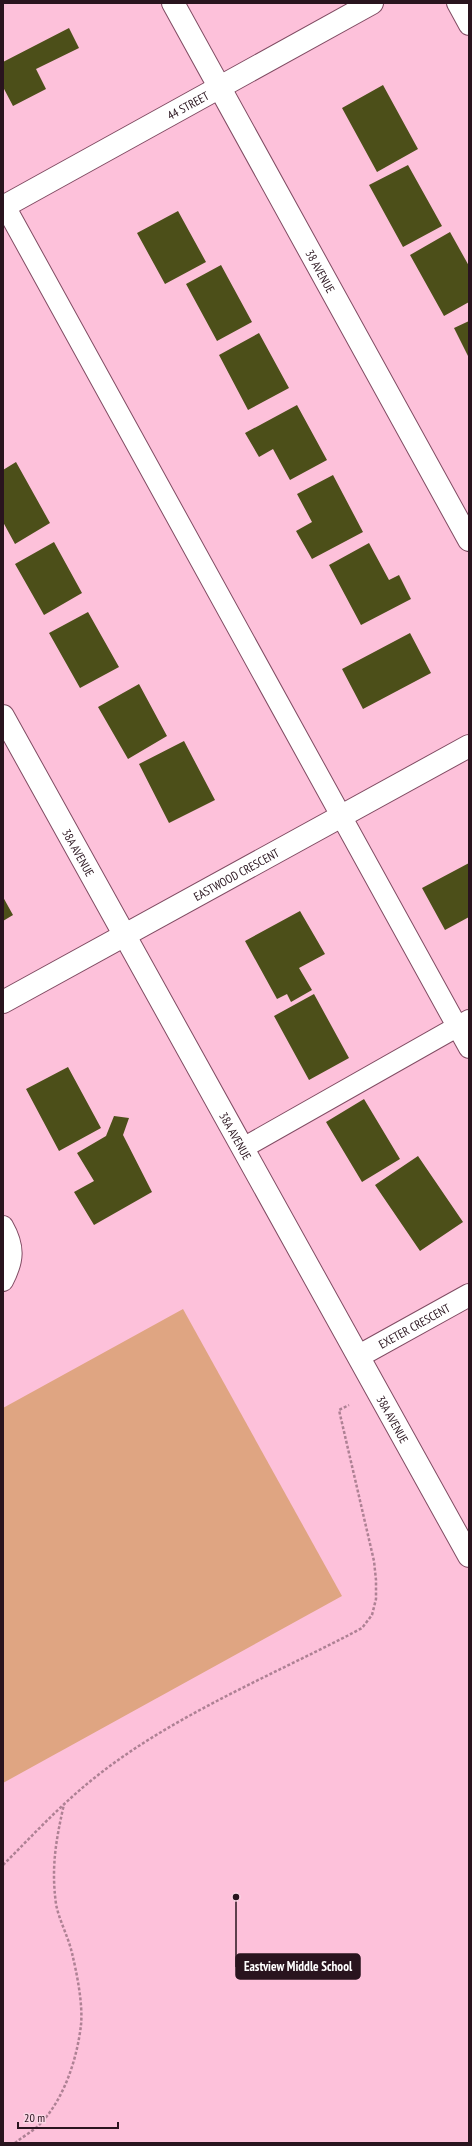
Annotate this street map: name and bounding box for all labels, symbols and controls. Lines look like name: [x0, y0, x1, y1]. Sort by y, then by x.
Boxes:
street label: 44 STREET: [164, 87, 212, 122]
street label: 38 AVENUE: [303, 247, 339, 295]
street label: 38A AVENUE: [59, 826, 98, 879]
street label: EASTWOOD CRESCENT: [191, 844, 282, 903]
street label: 38A AVENUE: [217, 1109, 255, 1162]
street label: EXETER CRESCENT: [376, 1299, 453, 1351]
street label: 38A AVENUE: [374, 1393, 412, 1446]
callout: Eastview Middle School: [236, 1954, 360, 1979]
text: Eastview Middle School: [244, 1958, 353, 1975]
scale bar: [18, 2104, 118, 2130]
text: 20 m: [24, 2110, 45, 2125]

